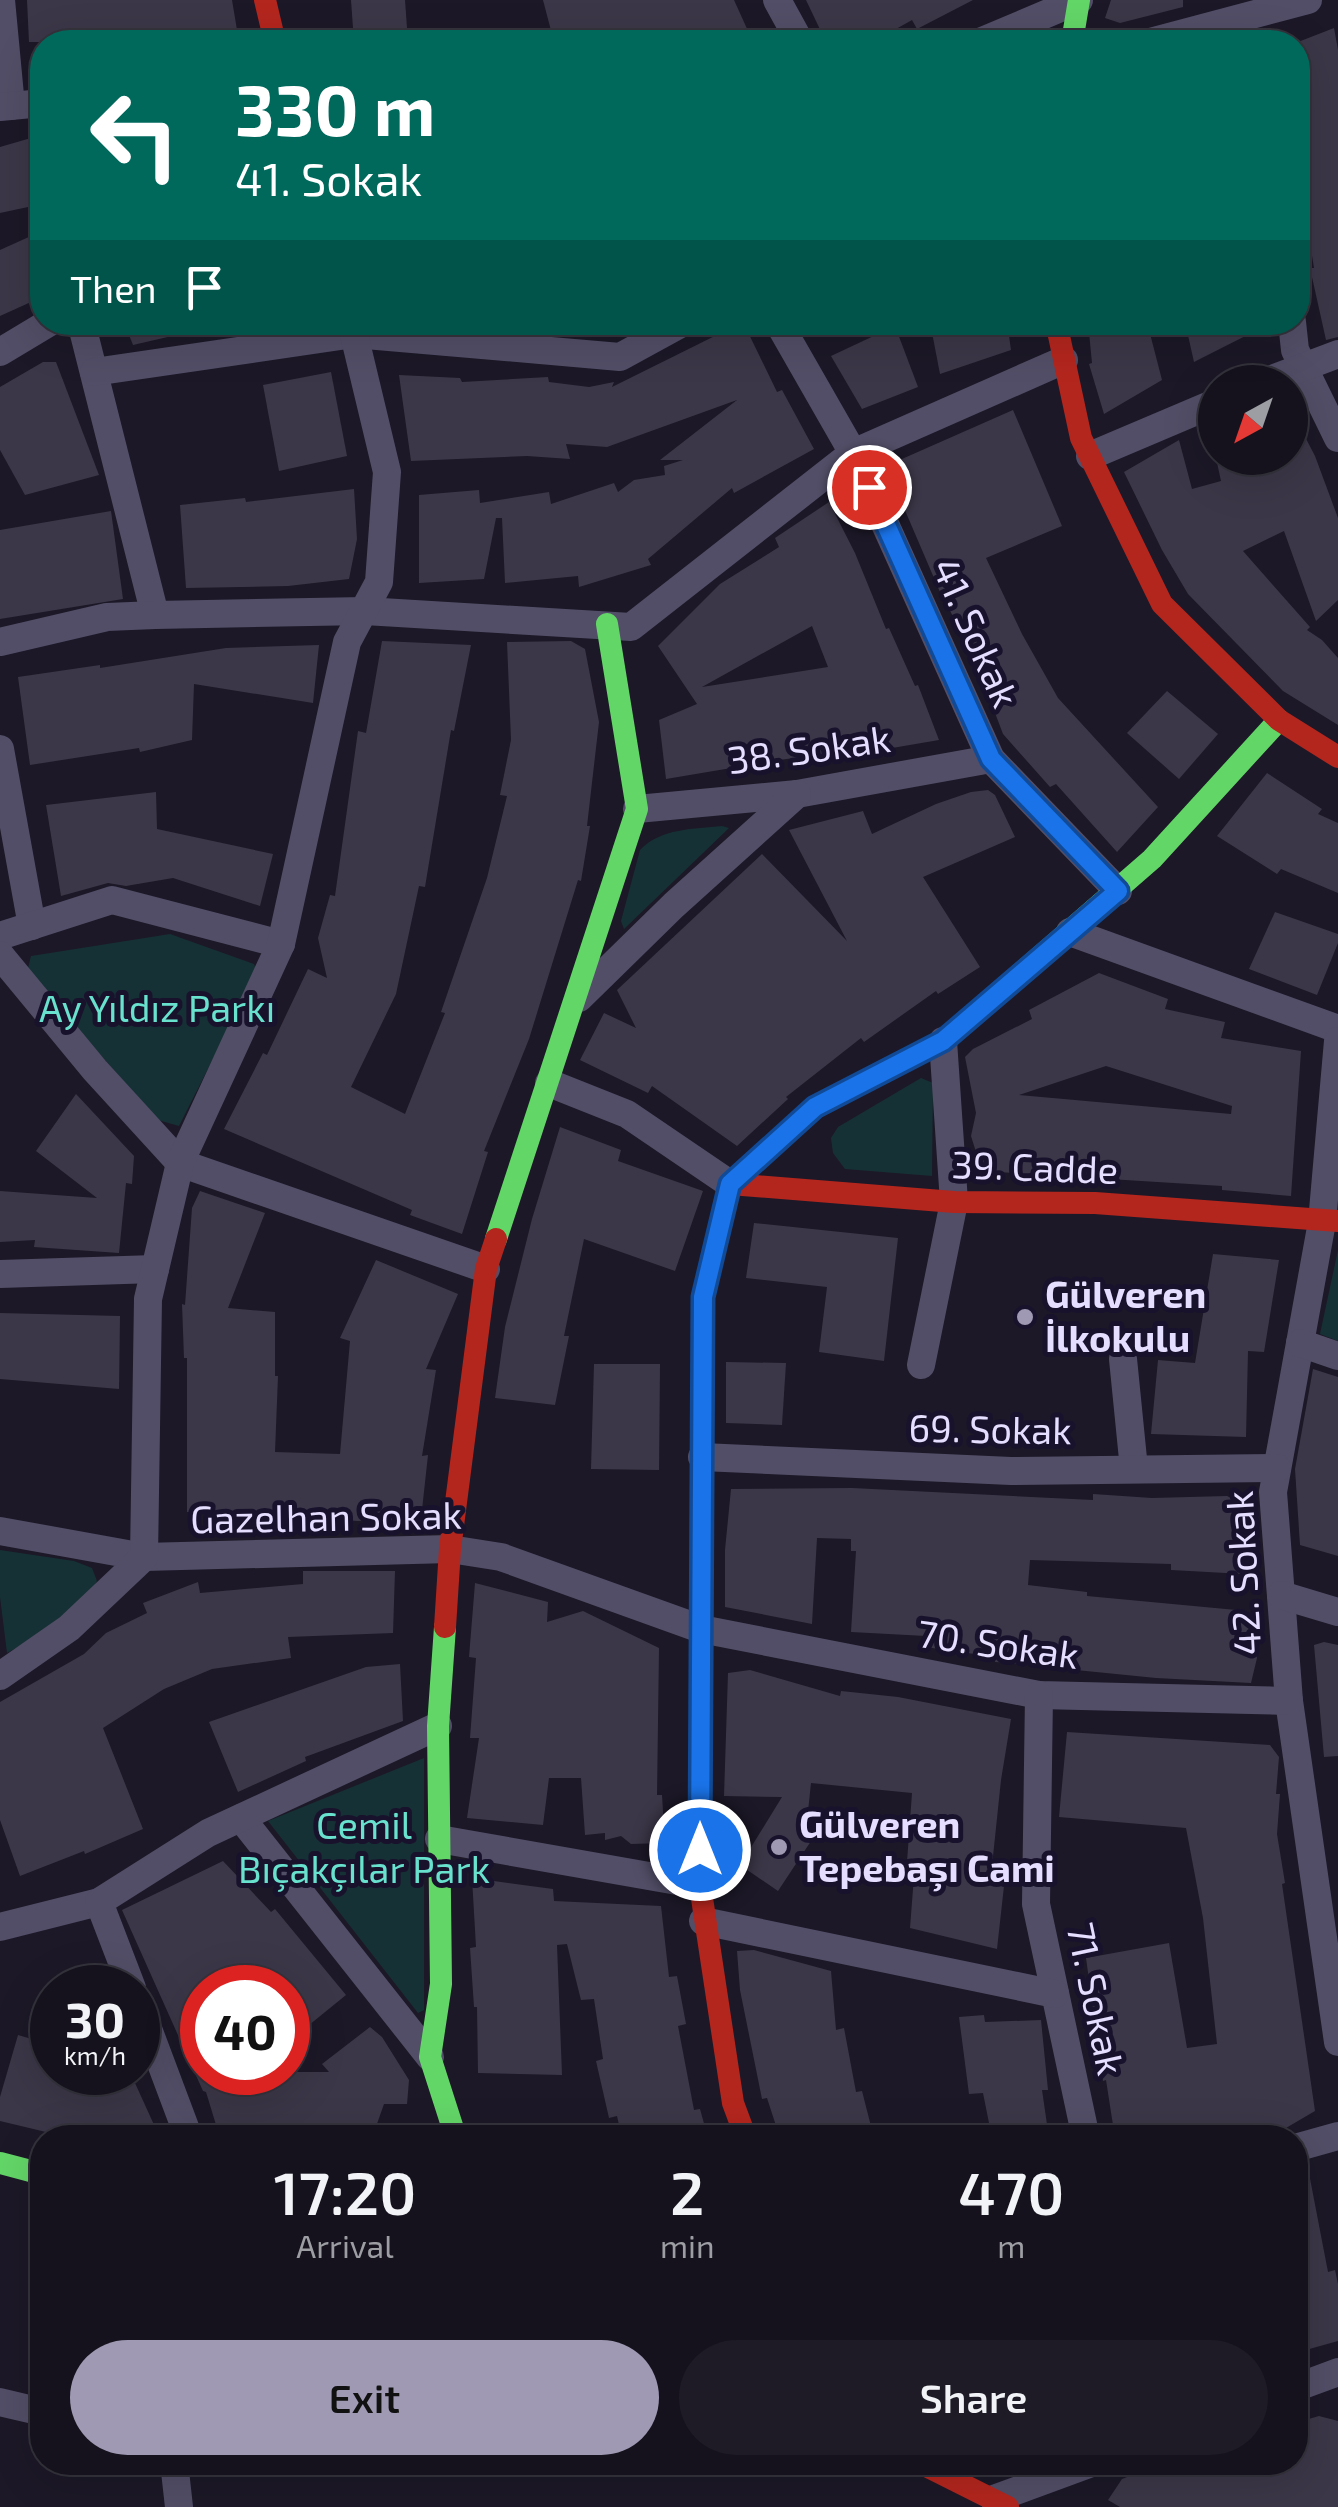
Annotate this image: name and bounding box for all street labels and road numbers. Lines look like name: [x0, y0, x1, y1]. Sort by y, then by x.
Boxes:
street label: 41. Sokak: [924, 551, 1030, 714]
street label: 38. Sokak: [724, 714, 893, 782]
street label: 39. Cadde: [951, 1140, 1119, 1192]
street label: 69. Sokak: [908, 1404, 1072, 1452]
street label: 42. Sokak: [1215, 1490, 1269, 1656]
street label: Gazelhan Sokak: [190, 1491, 462, 1541]
street label: 70. Sokak: [915, 1609, 1082, 1677]
street label: 71. Sokak: [1058, 1918, 1135, 2079]

